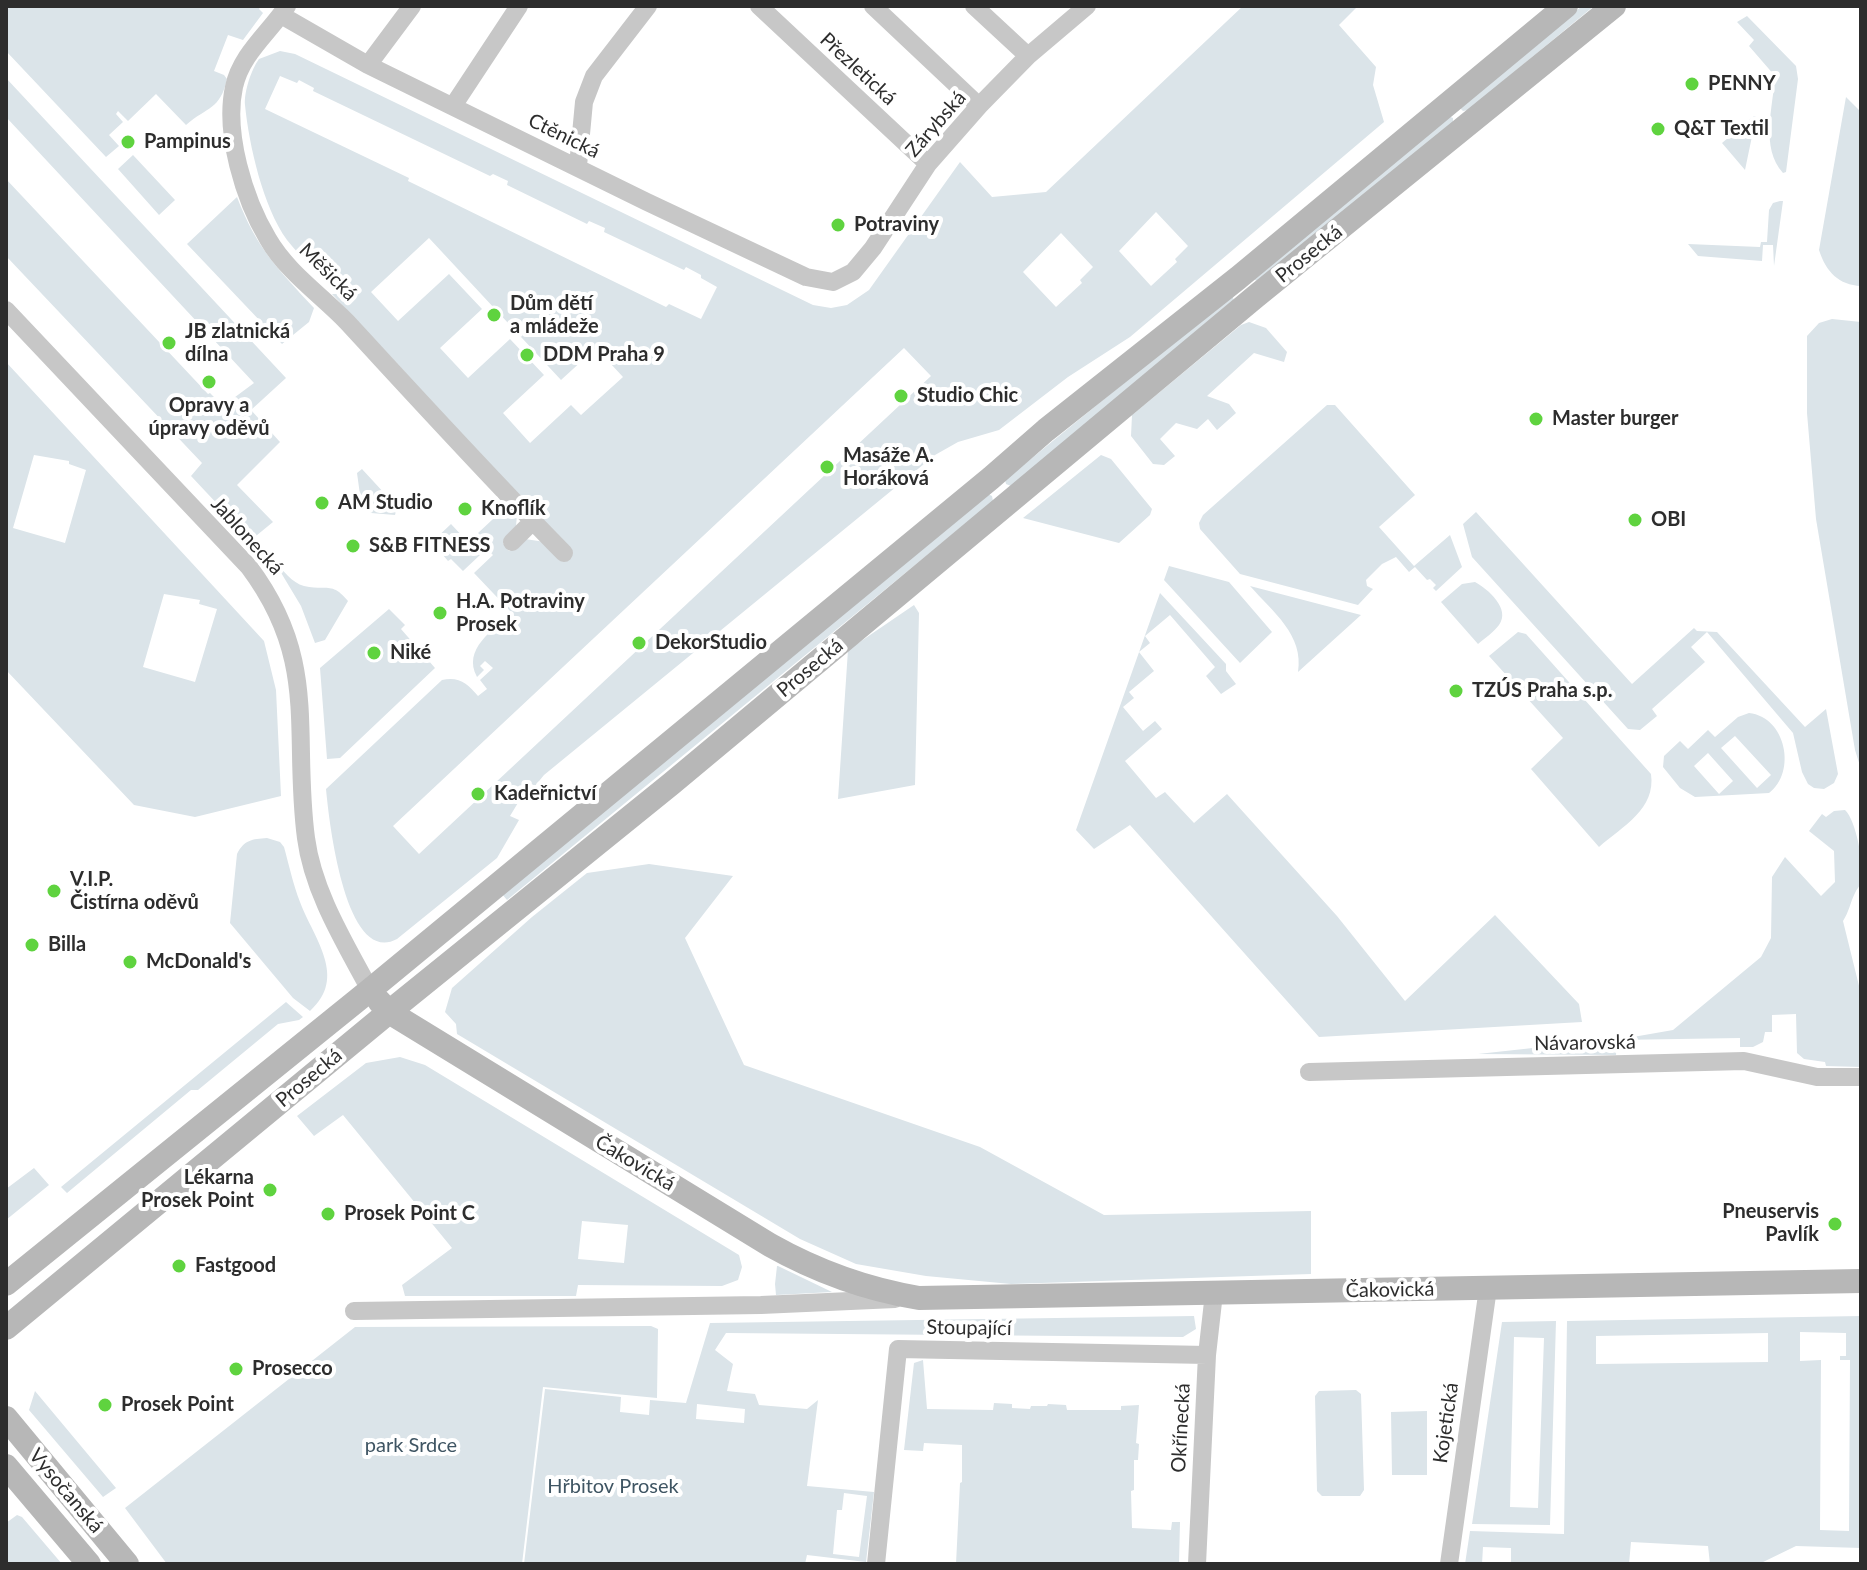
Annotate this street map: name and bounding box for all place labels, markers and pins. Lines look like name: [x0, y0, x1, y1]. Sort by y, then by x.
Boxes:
place label: PENNY: [1708, 72, 1776, 96]
marker: PENNY: [1683, 75, 1701, 93]
place label: Q&T Textil: [1674, 117, 1769, 141]
marker: Q&T Textil: [1649, 120, 1667, 138]
place label: Pampinus: [144, 130, 231, 154]
marker: Pampinus: [119, 133, 137, 151]
place label: Potraviny: [854, 213, 939, 237]
marker: Potraviny: [829, 216, 847, 234]
place label: Dům dětí a mládeže: [510, 292, 599, 339]
marker: Dům dětí a mládeže: [485, 306, 503, 324]
place label: JB zlatnická dílna: [185, 320, 290, 367]
marker: JB zlatnická dílna: [160, 334, 178, 352]
place label: DDM Praha 9: [543, 343, 665, 367]
marker: DDM Praha 9: [518, 346, 536, 364]
marker: Opravy a úpravy oděvů: [200, 373, 218, 391]
place label: Studio Chic: [917, 384, 1018, 408]
marker: Studio Chic: [892, 387, 910, 405]
place label: Opravy a úpravy oděvů: [149, 394, 269, 441]
place label: Master burger: [1552, 407, 1678, 431]
marker: Master burger: [1527, 410, 1545, 428]
place label: Masáže A. Horáková: [843, 444, 934, 491]
marker: Masáže A. Horáková: [818, 458, 836, 476]
place label: AM Studio: [338, 491, 433, 515]
marker: AM Studio: [313, 494, 331, 512]
place label: Knoflík: [481, 497, 546, 521]
marker: Knoflík: [456, 500, 474, 518]
place label: OBI: [1651, 508, 1686, 532]
marker: OBI: [1626, 511, 1644, 529]
place label: S&B FITNESS: [369, 534, 491, 558]
marker: S&B FITNESS: [344, 537, 362, 555]
place label: H.A. Potraviny Prosek: [456, 590, 585, 637]
marker: H.A. Potraviny Prosek: [431, 604, 449, 622]
place label: DekorStudio: [655, 631, 767, 655]
marker: DekorStudio: [630, 634, 648, 652]
place label: Niké: [390, 641, 431, 665]
marker: Niké: [365, 644, 383, 662]
place label: TZÚS Praha s.p.: [1472, 679, 1612, 703]
marker: TZÚS Praha s.p.: [1447, 682, 1465, 700]
place label: Kadeřnictví: [494, 782, 596, 806]
marker: Kadeřnictví: [469, 785, 487, 803]
place label: V.I.P. Čistírna oděvů: [70, 868, 199, 915]
marker: V.I.P. Čistírna oděvů: [45, 882, 63, 900]
place label: Billa: [48, 933, 86, 957]
marker: Billa: [23, 936, 41, 954]
place label: McDonald's: [146, 950, 251, 974]
marker: McDonald's: [121, 953, 139, 971]
place label: Lékarna Prosek Point: [141, 1166, 254, 1213]
marker: Lékarna Prosek Point: [261, 1181, 279, 1199]
place label: Pneuservis Pavlík: [1722, 1200, 1819, 1247]
place label: Prosek Point C: [344, 1202, 475, 1226]
marker: Prosek Point C: [319, 1205, 337, 1223]
marker: Pneuservis Pavlík: [1826, 1215, 1844, 1233]
place label: Fastgood: [195, 1254, 276, 1278]
marker: Fastgood: [170, 1257, 188, 1275]
place label: Prosecco: [252, 1357, 333, 1381]
marker: Prosecco: [227, 1360, 245, 1378]
place label: Prosek Point: [121, 1393, 234, 1417]
marker: Prosek Point: [96, 1396, 114, 1414]

